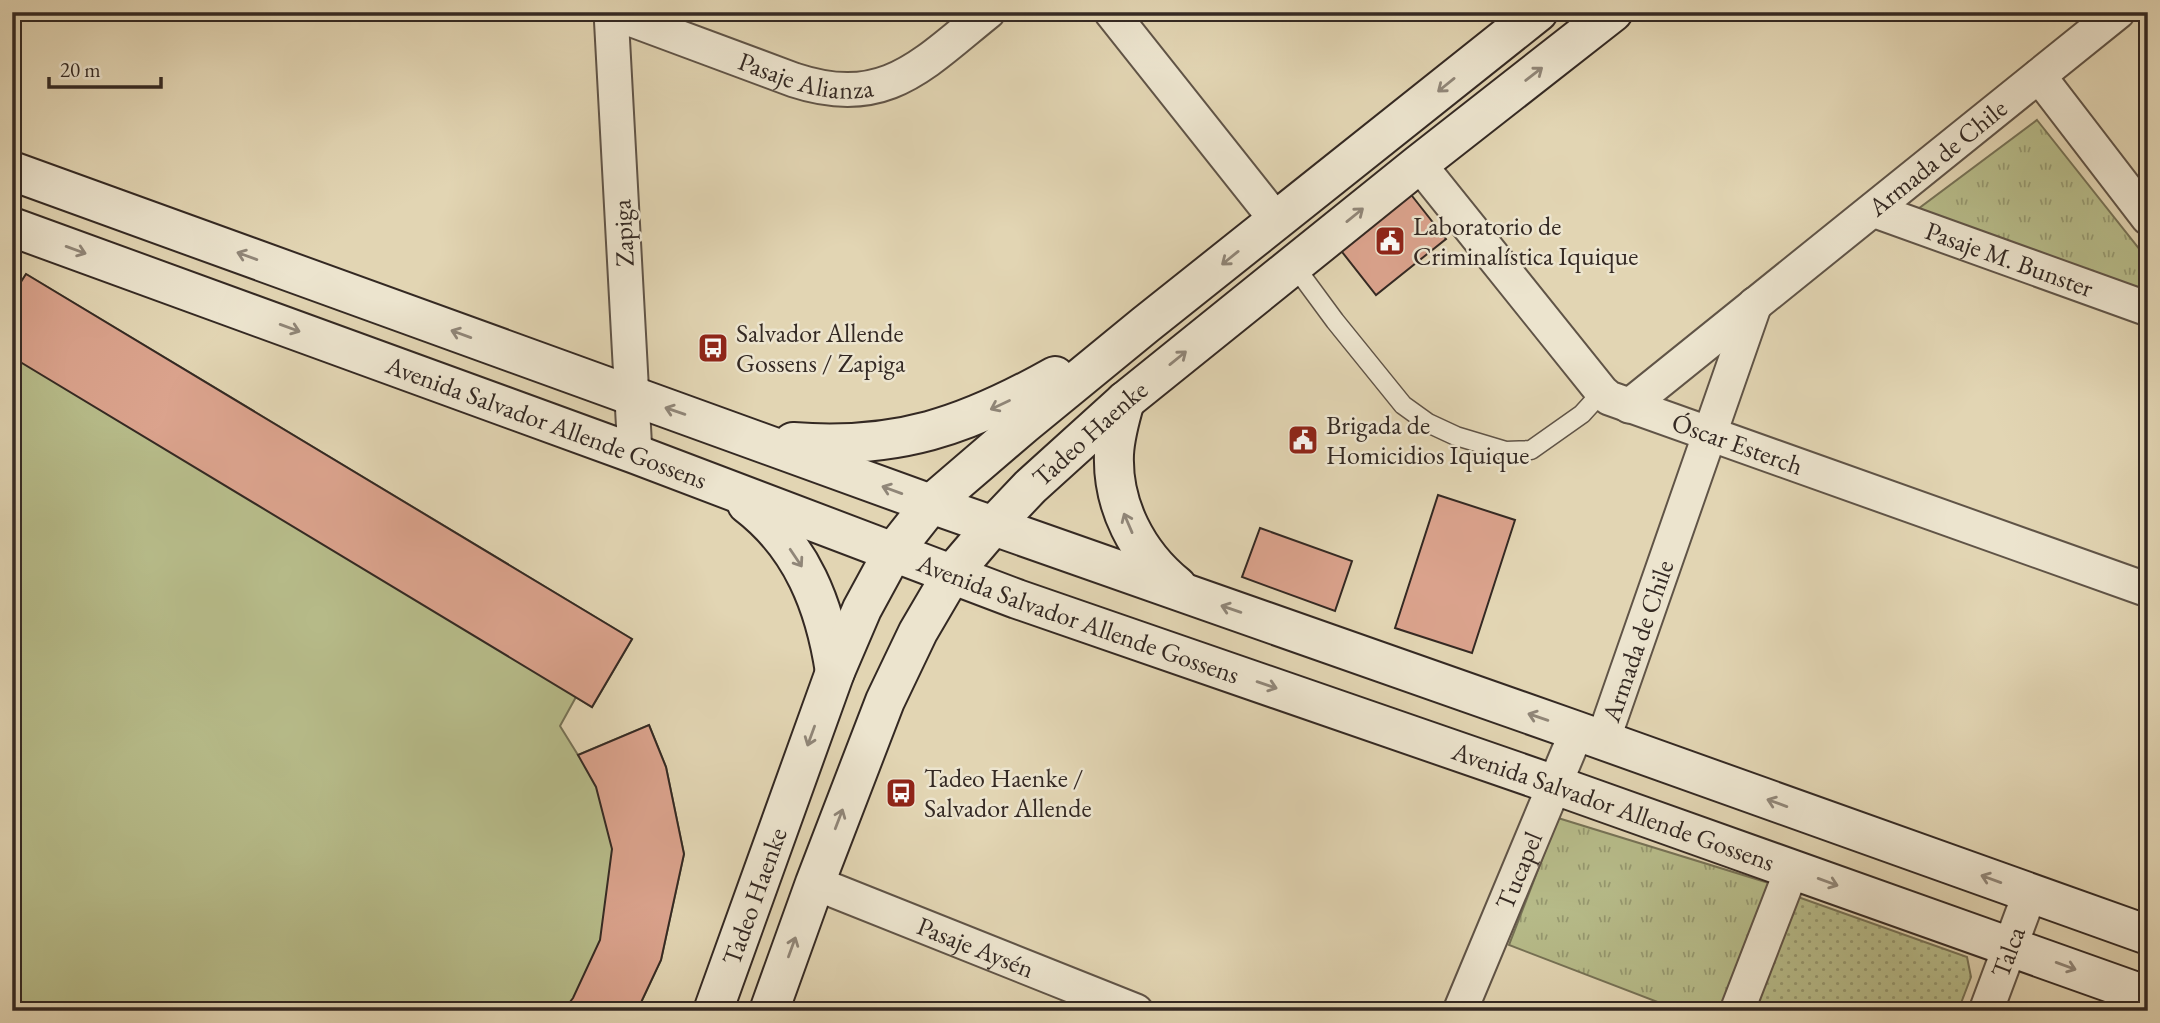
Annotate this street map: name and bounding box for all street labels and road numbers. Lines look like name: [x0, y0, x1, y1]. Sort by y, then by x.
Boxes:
street label: Pasaje Alianza: [734, 44, 877, 107]
street label: Armada de Chile: [1860, 91, 2014, 224]
street label: Zapiga: [604, 198, 642, 268]
street label: Pasaje M. Bunster: [1921, 213, 2098, 305]
street label: Avenida Salvador Allende Gossens: [380, 347, 712, 497]
street label: Tadeo Haenke: [1025, 373, 1154, 494]
street label: Óscar Esterch: [1667, 405, 1808, 483]
street label: Avenida Salvador Allende Gossens: [911, 545, 1244, 692]
street label: Armada de Chile: [1593, 555, 1681, 727]
street label: Avenida Salvador Allende Gossens: [1447, 733, 1779, 879]
street label: Tadeo Haenke: [714, 823, 795, 970]
street label: Tucapel: [1487, 827, 1550, 915]
street label: Pasaje Aysén: [912, 908, 1039, 986]
street label: Talca: [1983, 921, 2033, 982]

